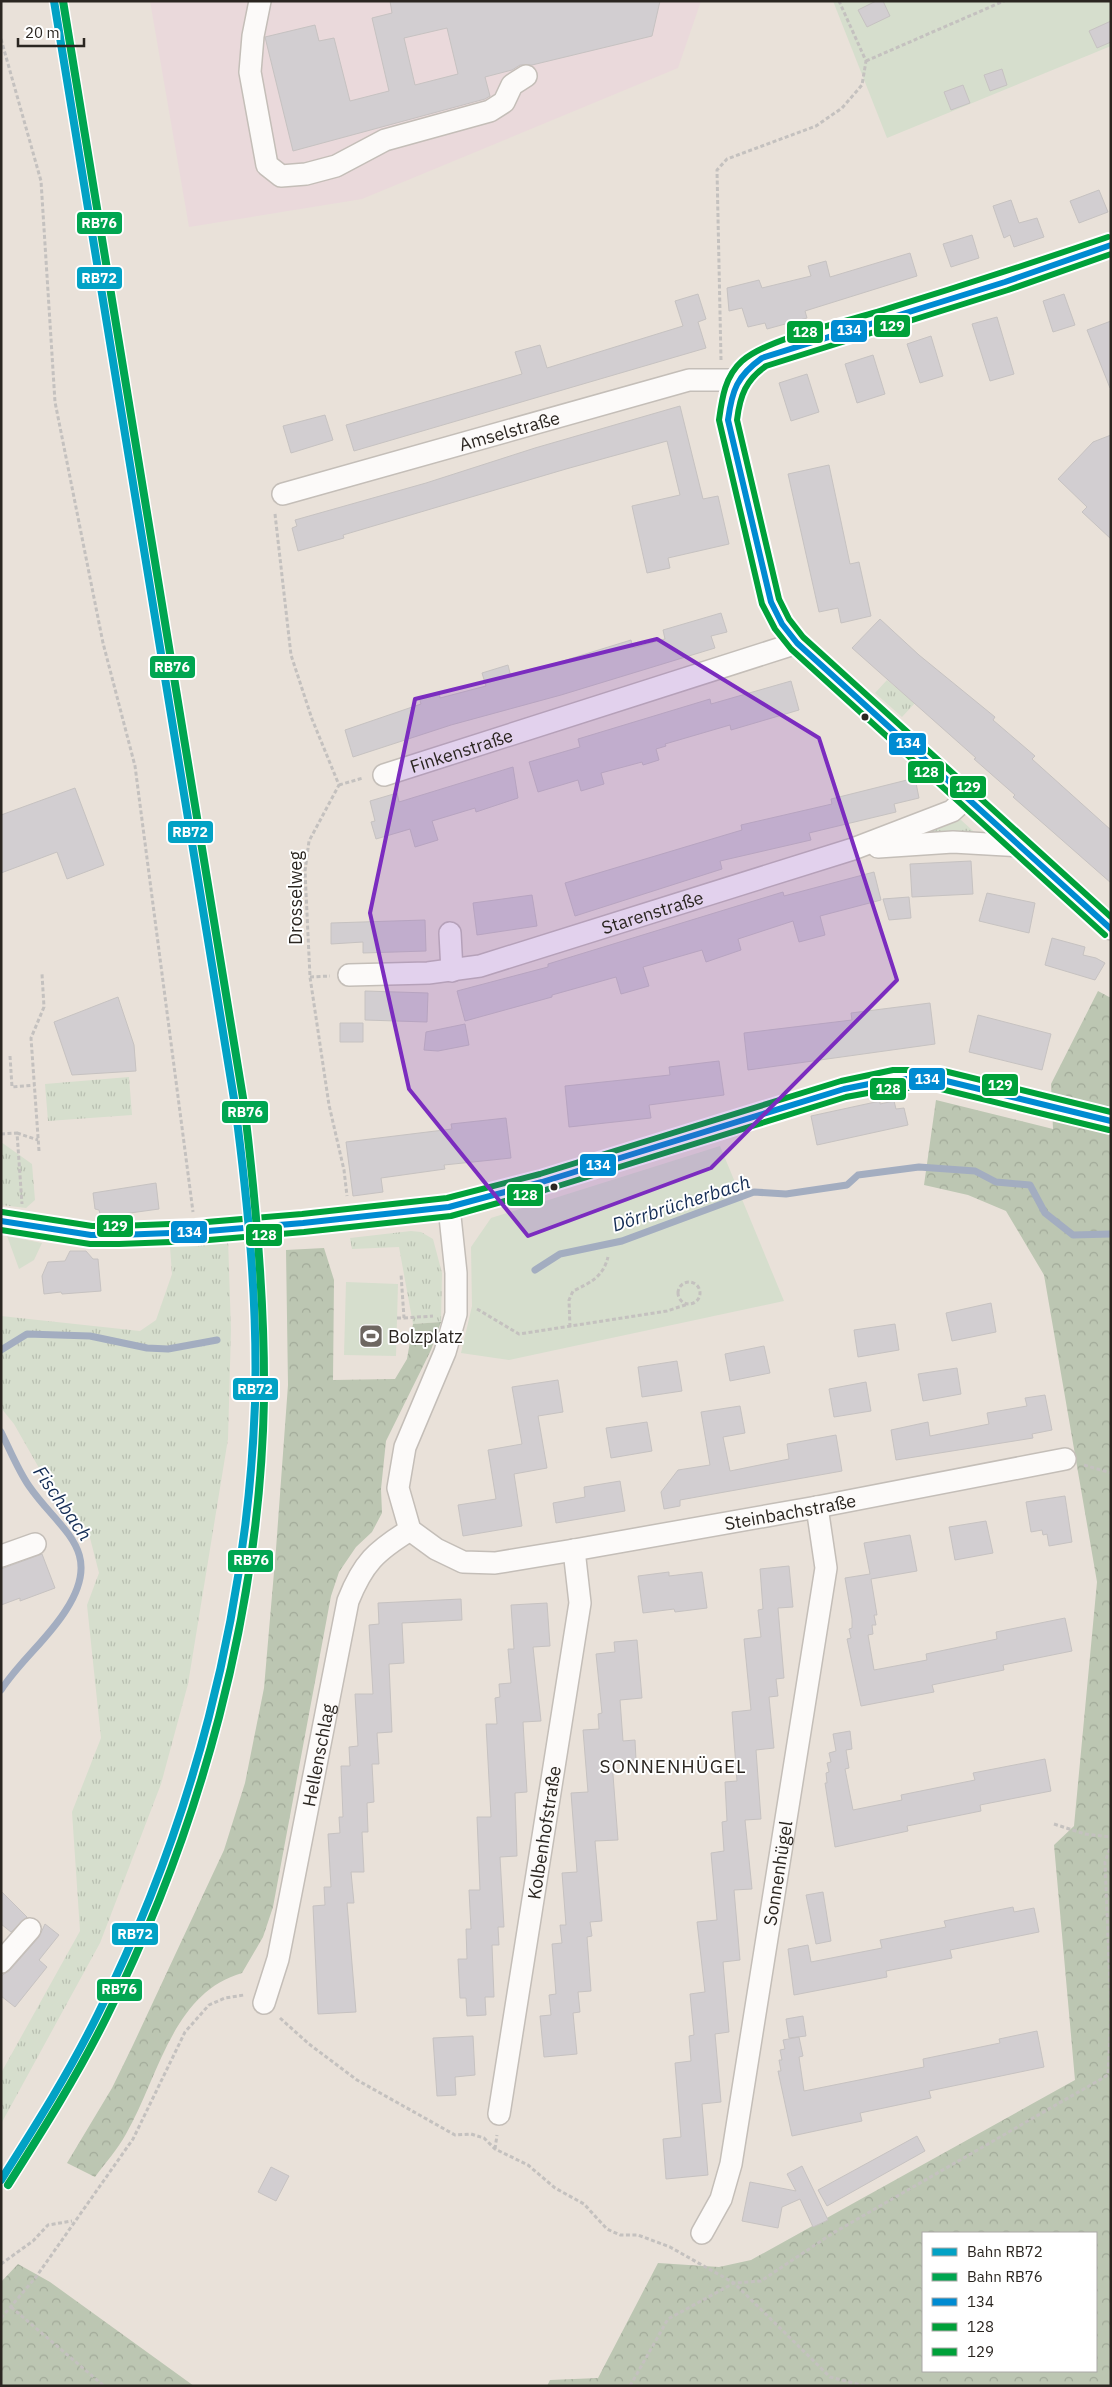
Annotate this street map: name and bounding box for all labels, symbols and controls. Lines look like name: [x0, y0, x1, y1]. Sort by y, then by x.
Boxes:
scale bar: [18, 15, 84, 47]
text: 20 m: [25, 23, 60, 42]
line badge: RB76: [76, 211, 123, 235]
text: RB76: [81, 214, 117, 232]
line badge: RB72: [76, 266, 123, 290]
text: RB72: [81, 269, 117, 287]
line badge: 129: [873, 314, 911, 338]
text: 129: [879, 317, 905, 335]
line badge: 134: [830, 319, 868, 343]
line badge: 128: [786, 320, 824, 344]
text: 134: [836, 321, 862, 339]
text: 128: [792, 323, 818, 341]
street label: Amselstraße: [456, 405, 562, 456]
line badge: RB76: [149, 655, 196, 679]
text: RB76: [154, 658, 190, 676]
unlabelled marker: [860, 712, 870, 722]
street label: Finkenstraße: [407, 723, 516, 778]
line badge: 134: [888, 732, 927, 756]
text: 134: [895, 734, 921, 752]
line badge: 128: [907, 760, 945, 784]
text: 128: [913, 763, 939, 781]
line badge: 129: [949, 775, 987, 799]
text: 129: [955, 778, 981, 796]
line badge: RB72: [167, 820, 214, 844]
text: RB72: [172, 823, 208, 841]
street label: Drosselweg: [284, 851, 307, 945]
street label: Starenstraße: [598, 885, 706, 939]
line badge: 134: [908, 1067, 946, 1091]
text: 134: [914, 1070, 940, 1088]
line badge: 129: [981, 1073, 1019, 1097]
text: 129: [987, 1076, 1013, 1094]
line badge: 128: [869, 1077, 907, 1101]
text: 128: [875, 1080, 901, 1098]
line badge: RB76: [221, 1100, 269, 1124]
text: RB76: [227, 1103, 263, 1121]
line badge: 134: [579, 1153, 617, 1177]
text: 134: [585, 1156, 611, 1174]
water label: Dörrbrücherbach: [609, 1169, 753, 1237]
unlabelled marker: [549, 1182, 559, 1192]
line badge: 128: [506, 1183, 544, 1207]
text: 128: [512, 1186, 538, 1204]
line badge: 129: [96, 1214, 134, 1238]
text: 129: [102, 1217, 128, 1235]
line badge: 134: [170, 1220, 208, 1244]
text: 134: [176, 1223, 202, 1241]
line badge: 128: [245, 1223, 283, 1247]
text: 128: [251, 1226, 277, 1244]
sports icon: Bolzplatz: [358, 1323, 384, 1349]
place label: Bolzplatz: [388, 1325, 463, 1348]
line badge: RB72: [232, 1377, 279, 1401]
text: RB72: [237, 1380, 273, 1398]
water label: Fischbach: [28, 1461, 98, 1545]
street label: Steinbachstraße: [722, 1488, 858, 1535]
line badge: RB76: [227, 1549, 274, 1573]
text: RB76: [233, 1551, 269, 1569]
street label: Hellenschlag: [297, 1701, 339, 1809]
district label: SONNENHÜGEL: [600, 1754, 746, 1778]
street label: Kolbenhofstraße: [522, 1764, 566, 1901]
street label: Sonnenhügel: [758, 1819, 797, 1927]
line badge: RB72: [111, 1922, 159, 1946]
text: RB72: [117, 1925, 153, 1943]
line badge: RB76: [96, 1978, 143, 2002]
text: RB76: [101, 1980, 137, 1998]
legend: [922, 2232, 1097, 2372]
text: Bahn RB72: [967, 2242, 1043, 2261]
text: Bahn RB76: [967, 2267, 1043, 2286]
text: 134: [967, 2292, 994, 2311]
text: 128: [967, 2317, 994, 2336]
text: 129: [967, 2342, 994, 2361]

